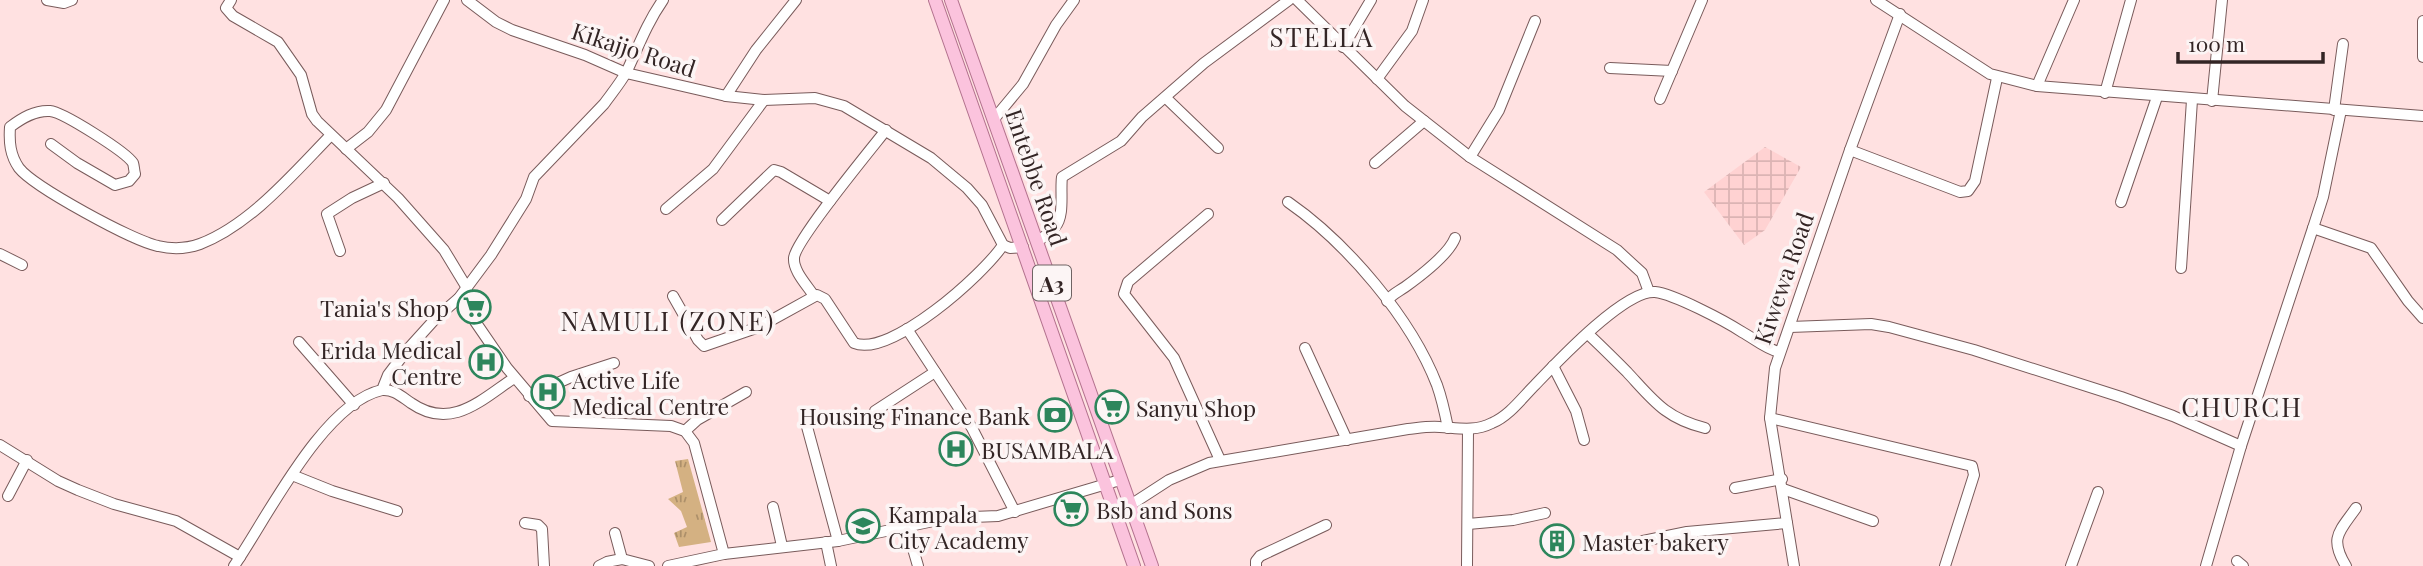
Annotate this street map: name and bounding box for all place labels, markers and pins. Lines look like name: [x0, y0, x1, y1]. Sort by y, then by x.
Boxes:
supermarket icon: Tania's Shop: [455, 288, 493, 326]
place label: Tania's Shop: [320, 292, 449, 323]
place label: Erida Medical Centre: [320, 334, 462, 391]
hospital icon: Erida Medical Centre: [467, 343, 505, 381]
place label: Active Life Medical Centre: [571, 364, 729, 421]
hospital icon: Active Life Medical Centre: [529, 373, 567, 411]
supermarket icon: Sanyu Shop: [1093, 388, 1131, 426]
place label: Sanyu Shop: [1136, 392, 1256, 423]
bank icon: Housing Finance Bank: [1036, 396, 1074, 434]
place label: Housing Finance Bank: [799, 400, 1030, 431]
hospital icon: BUSAMBALA: [937, 430, 975, 468]
place label: BUSAMBALA: [981, 434, 1114, 465]
supermarket icon: Bsb and Sons: [1052, 490, 1090, 528]
place label: Bsb and Sons: [1096, 494, 1233, 525]
place label: Kampala City Academy: [888, 498, 1029, 555]
school or university icon: Kampala City Academy: [844, 507, 882, 545]
building icon: Master bakery: [1538, 522, 1576, 560]
place label: Master bakery: [1582, 526, 1729, 557]

